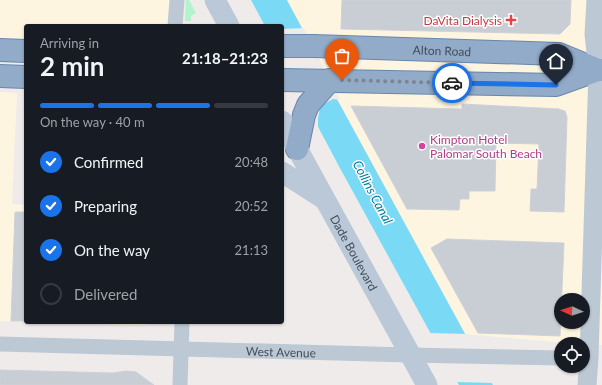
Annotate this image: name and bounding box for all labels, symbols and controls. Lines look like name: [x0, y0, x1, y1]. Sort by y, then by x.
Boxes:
place label: DaVita Dialysis: [423, 13, 502, 28]
marker: DaVita Dialysis: [505, 14, 517, 26]
text: Arriving in: [40, 35, 99, 51]
pin: [325, 39, 359, 80]
street label: Alton Road: [412, 42, 471, 59]
pin: [539, 44, 573, 85]
icon: bag: [331, 45, 353, 67]
text: 21:18–21:23: [182, 49, 268, 67]
text: 2 min: [40, 50, 104, 82]
icon: home: [545, 50, 567, 72]
courier: [432, 63, 472, 103]
icon: car: [441, 72, 463, 94]
text: On the way · 40 m: [40, 114, 145, 130]
place label: Kimpton Hotel Palomar South Beach: [430, 132, 542, 161]
marker: Kimpton Hotel Palomar South Beach: [417, 141, 427, 151]
icon: check: [40, 151, 62, 173]
text: Confirmed: [74, 153, 143, 171]
text: 20:48: [235, 154, 268, 170]
water label: Collins Canal: [350, 157, 396, 227]
icon: check: [40, 195, 62, 217]
text: Preparing: [74, 197, 137, 215]
text: 20:52: [235, 198, 268, 214]
street label: Dade Boulevard: [327, 212, 381, 293]
icon: check: [40, 239, 62, 261]
text: On the way: [74, 241, 150, 259]
text: 21:13: [235, 242, 268, 258]
text: Delivered: [74, 285, 137, 303]
north arrow: [554, 293, 590, 329]
map controls: [554, 293, 590, 373]
button: locate: [554, 337, 590, 373]
street label: West Avenue: [246, 343, 316, 360]

